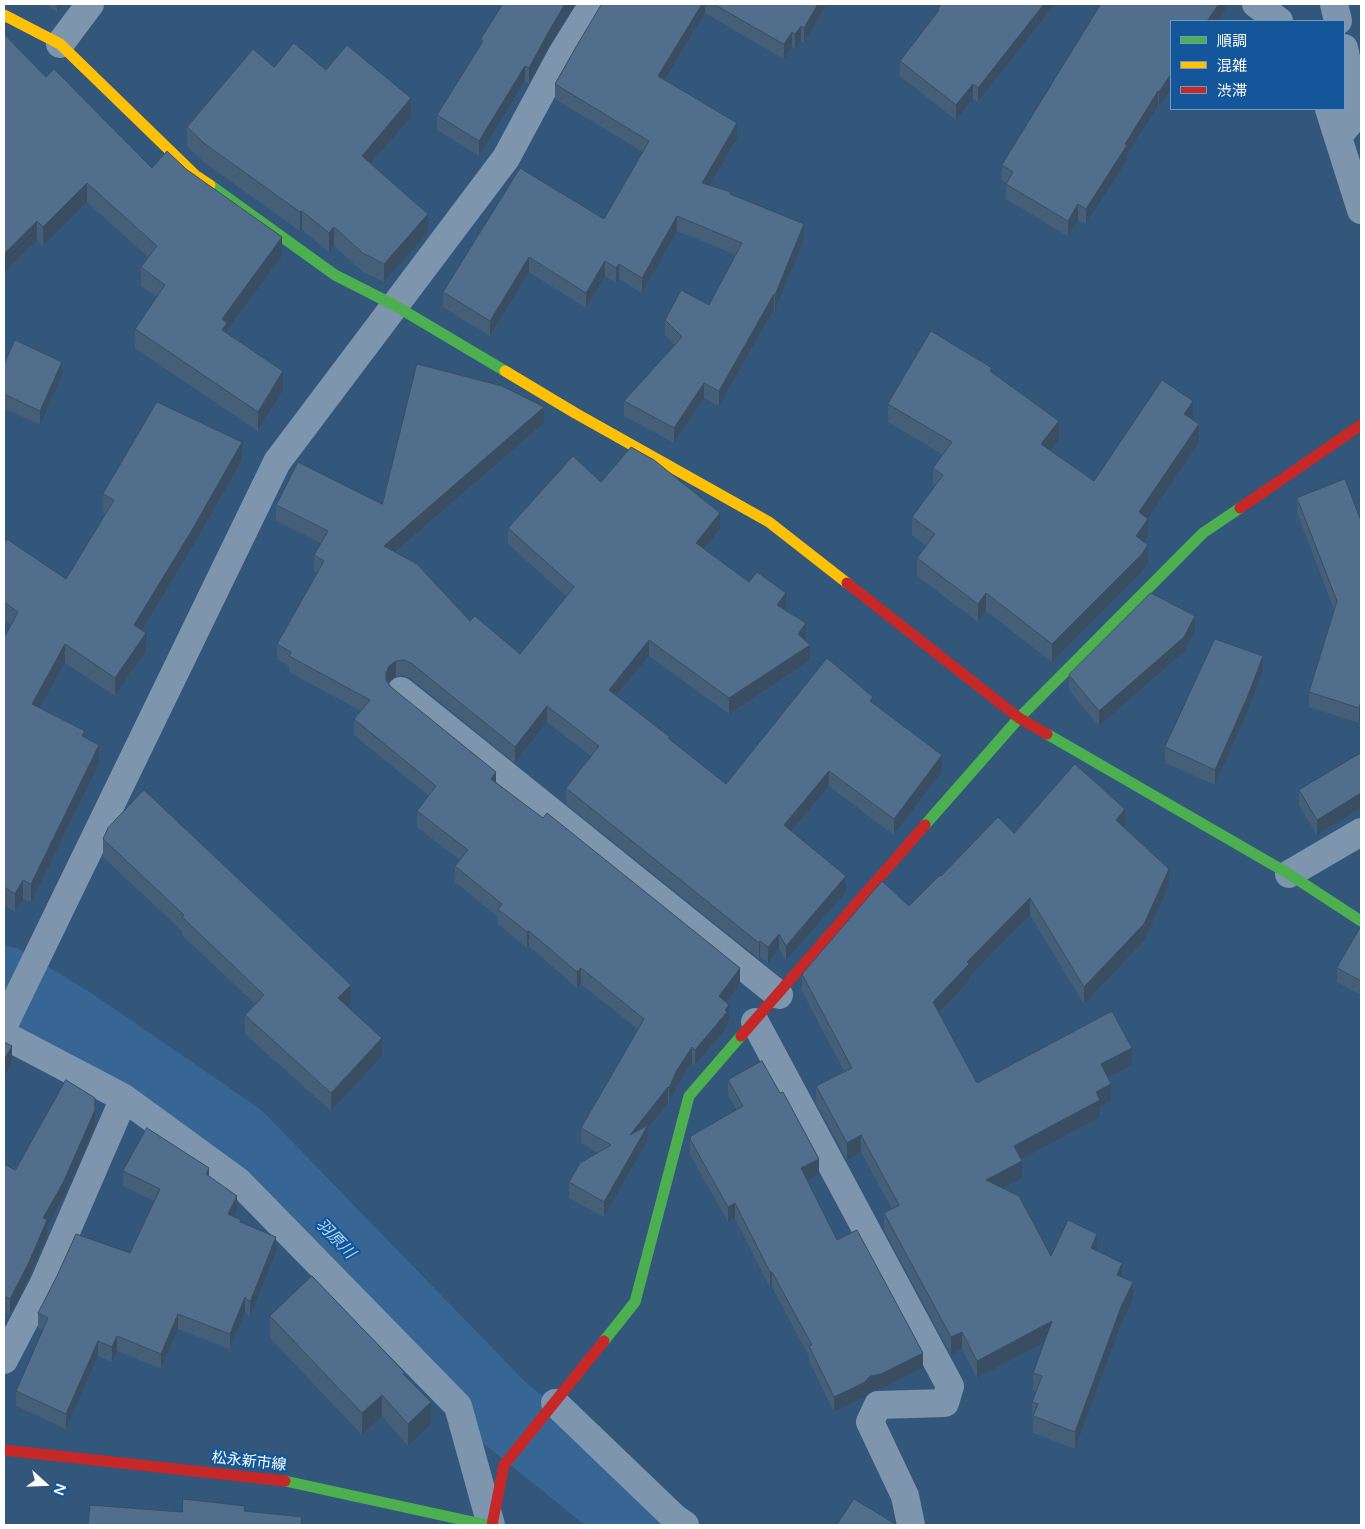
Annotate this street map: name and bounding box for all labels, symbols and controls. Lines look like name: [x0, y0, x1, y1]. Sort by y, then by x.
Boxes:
legend: [1170, 20, 1345, 110]
text: 順調: [1217, 32, 1247, 50]
text: 混雑: [1217, 57, 1247, 75]
text: 渋滞: [1217, 82, 1247, 100]
water label: 羽原川: [311, 1215, 359, 1263]
street label: 松永新市線: [211, 1449, 287, 1475]
north arrow: [20, 1459, 70, 1509]
text: N: [50, 1481, 69, 1497]

